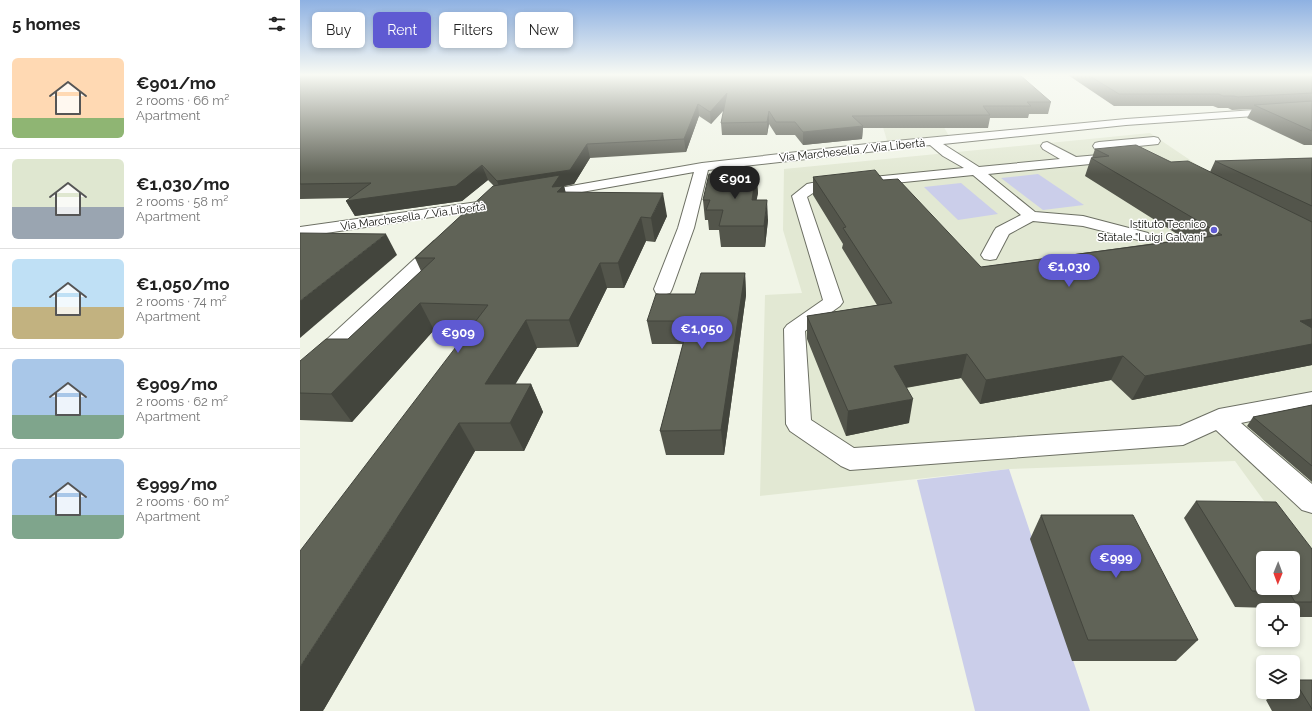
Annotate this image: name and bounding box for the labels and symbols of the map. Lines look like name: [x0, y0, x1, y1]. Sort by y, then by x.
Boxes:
street label: Via Marchesella / Via Libertà: [778, 136, 926, 165]
pin: €901: [711, 166, 759, 200]
street label: Via Marchesella / Via Libertà: [340, 200, 487, 233]
place label: Istituto Tecnico Statale "Luigi Galvani": [1097, 218, 1206, 244]
marker: Istituto Tecnico Statale "Luigi Galvani": [1209, 225, 1219, 235]
pin: €1,030: [1036, 254, 1102, 288]
pin: €1,050: [669, 316, 735, 350]
pin: €909: [434, 320, 482, 354]
pin: €999: [1092, 545, 1140, 579]
north arrow: [1256, 551, 1300, 595]

